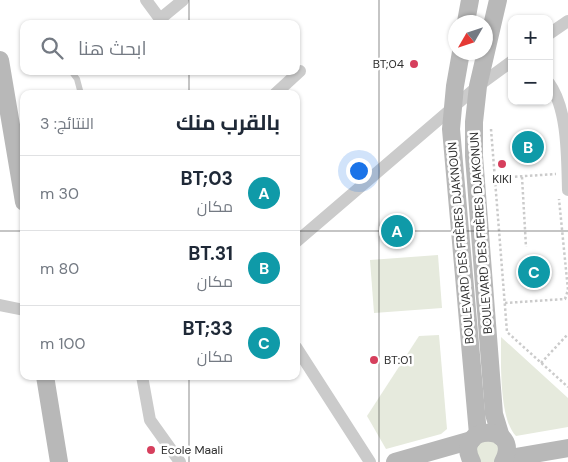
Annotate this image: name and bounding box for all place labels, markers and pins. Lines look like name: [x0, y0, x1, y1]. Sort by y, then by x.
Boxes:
place label: BT;04: [373, 56, 404, 72]
marker: BT;04: [408, 58, 420, 70]
pin: B: [512, 128, 544, 166]
marker: KIKI: [496, 158, 508, 170]
place label: KIKI: [492, 171, 512, 187]
pin: A: [381, 212, 413, 250]
pin: C: [518, 253, 550, 291]
place label: BT:01: [384, 352, 412, 368]
marker: BT:01: [368, 354, 380, 366]
place label: Ecole Maali: [161, 442, 223, 458]
marker: Ecole Maali: [145, 444, 157, 456]

